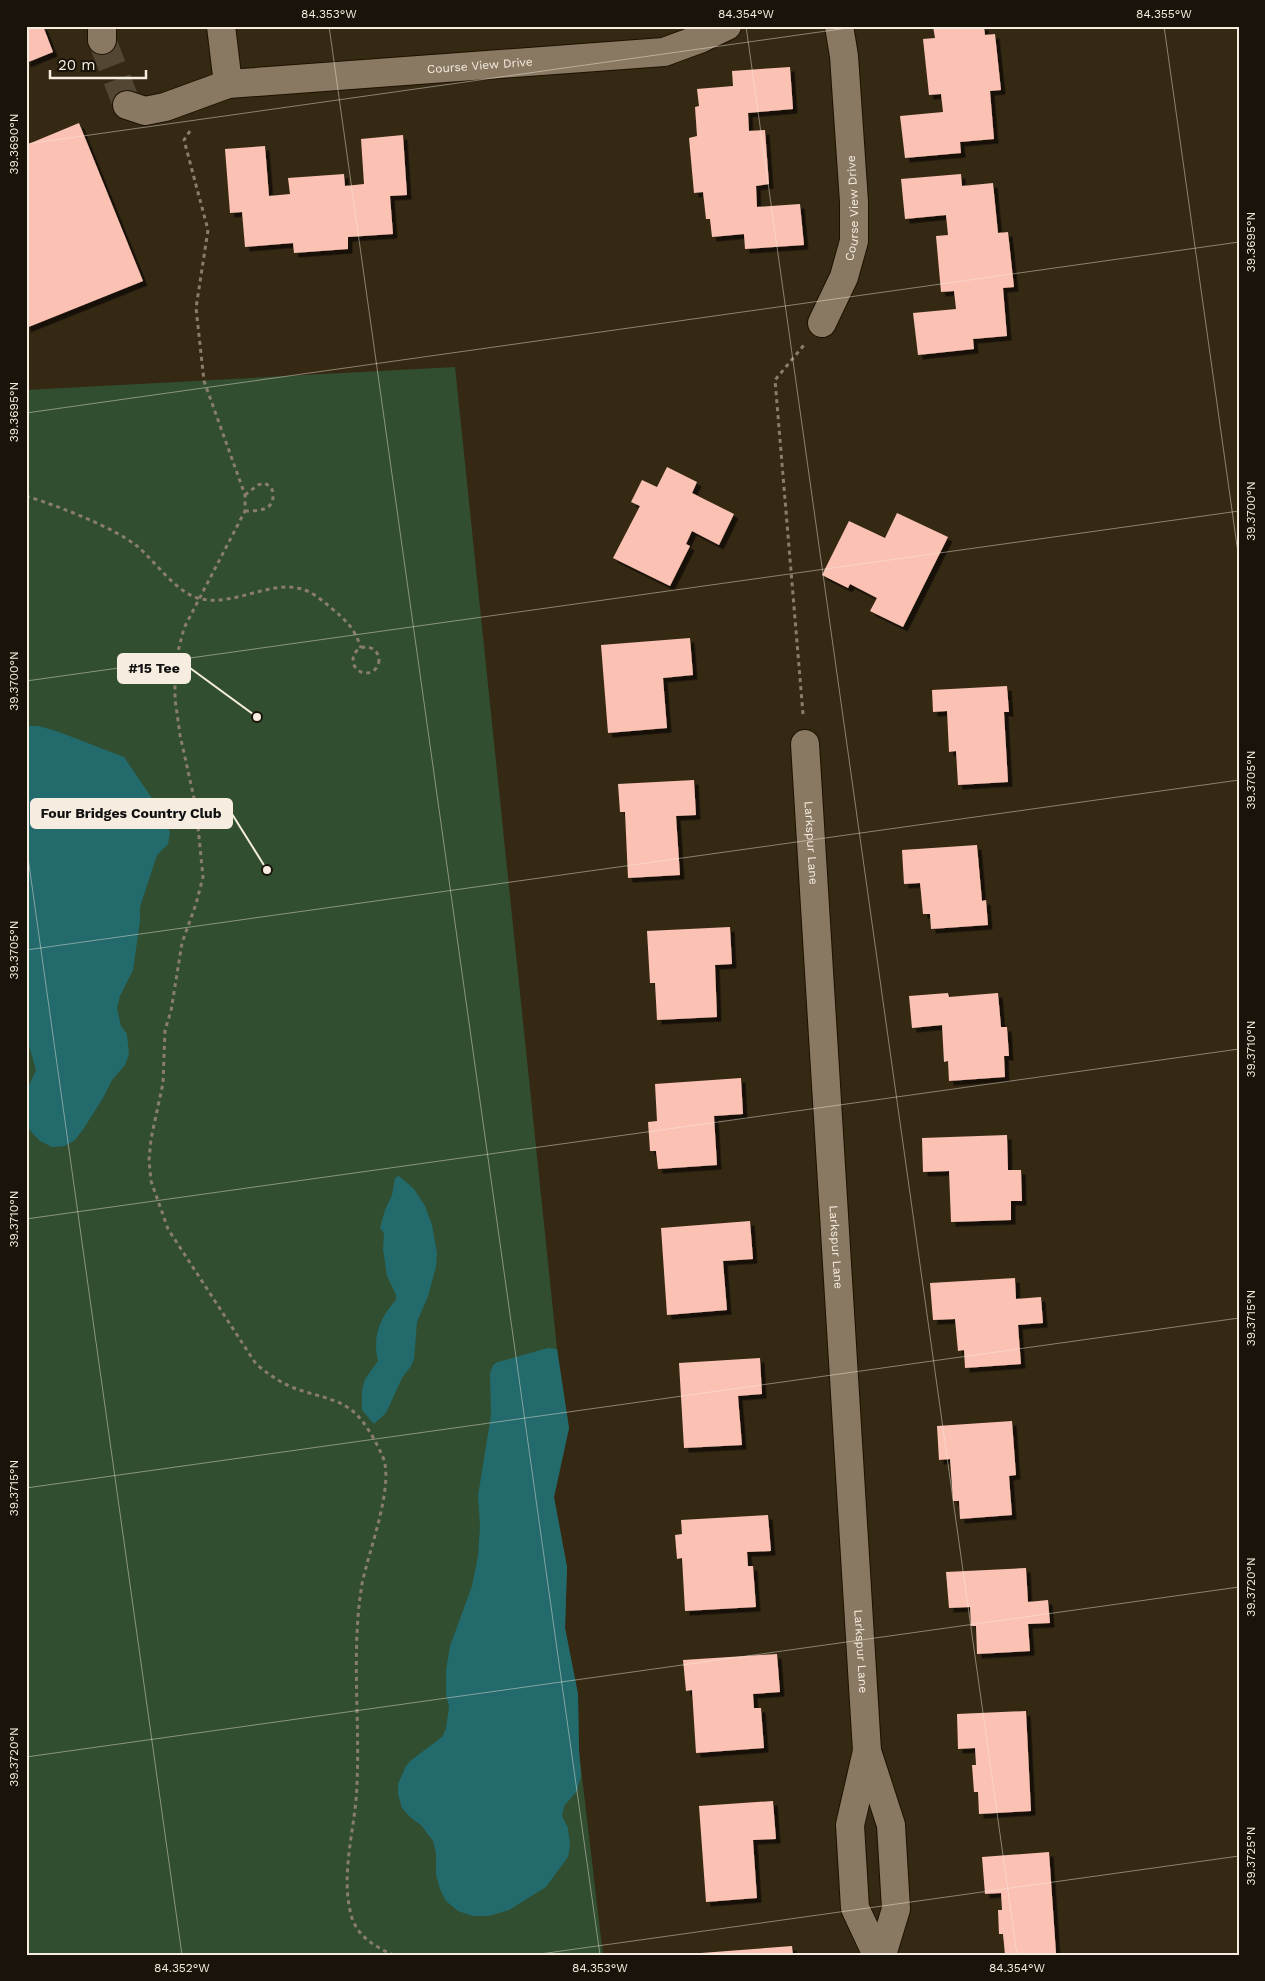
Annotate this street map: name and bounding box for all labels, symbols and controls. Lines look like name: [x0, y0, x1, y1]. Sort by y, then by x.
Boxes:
text: 84.353°W: [301, 7, 357, 21]
text: 84.354°W: [718, 7, 775, 21]
text: 84.355°W: [1136, 7, 1192, 21]
scale bar: [50, 48, 146, 80]
street label: Course View Drive: [427, 55, 533, 76]
text: 20 m: [58, 56, 96, 74]
text: 39.3690°N: [7, 114, 21, 174]
street label: Course View Drive: [842, 155, 861, 262]
text: 39.3695°N: [1244, 212, 1258, 272]
text: 39.3695°N: [7, 382, 21, 442]
text: 39.3700°N: [1244, 481, 1258, 541]
text: 39.3700°N: [7, 651, 21, 711]
callout: #15 Tee: [118, 654, 190, 683]
text: #15 Tee: [128, 660, 180, 676]
text: 39.3705°N: [1244, 750, 1258, 810]
callout: Four Bridges Country Club: [31, 799, 232, 828]
street label: Larkspur Lane: [802, 801, 821, 885]
text: Four Bridges Country Club: [40, 805, 222, 821]
text: 39.3705°N: [7, 920, 21, 980]
text: 39.3710°N: [1244, 1020, 1258, 1078]
text: 39.3710°N: [7, 1190, 21, 1248]
street label: Larkspur Lane: [826, 1205, 846, 1289]
text: 39.3715°N: [1244, 1290, 1258, 1346]
text: 39.3715°N: [7, 1460, 21, 1516]
text: 39.3720°N: [1244, 1557, 1258, 1617]
street label: Larkspur Lane: [851, 1609, 870, 1694]
text: 39.3720°N: [7, 1727, 21, 1787]
text: 39.3725°N: [1244, 1827, 1258, 1885]
text: 84.352°W: [154, 1961, 210, 1975]
text: 84.353°W: [572, 1961, 628, 1975]
text: 84.354°W: [989, 1961, 1046, 1975]

